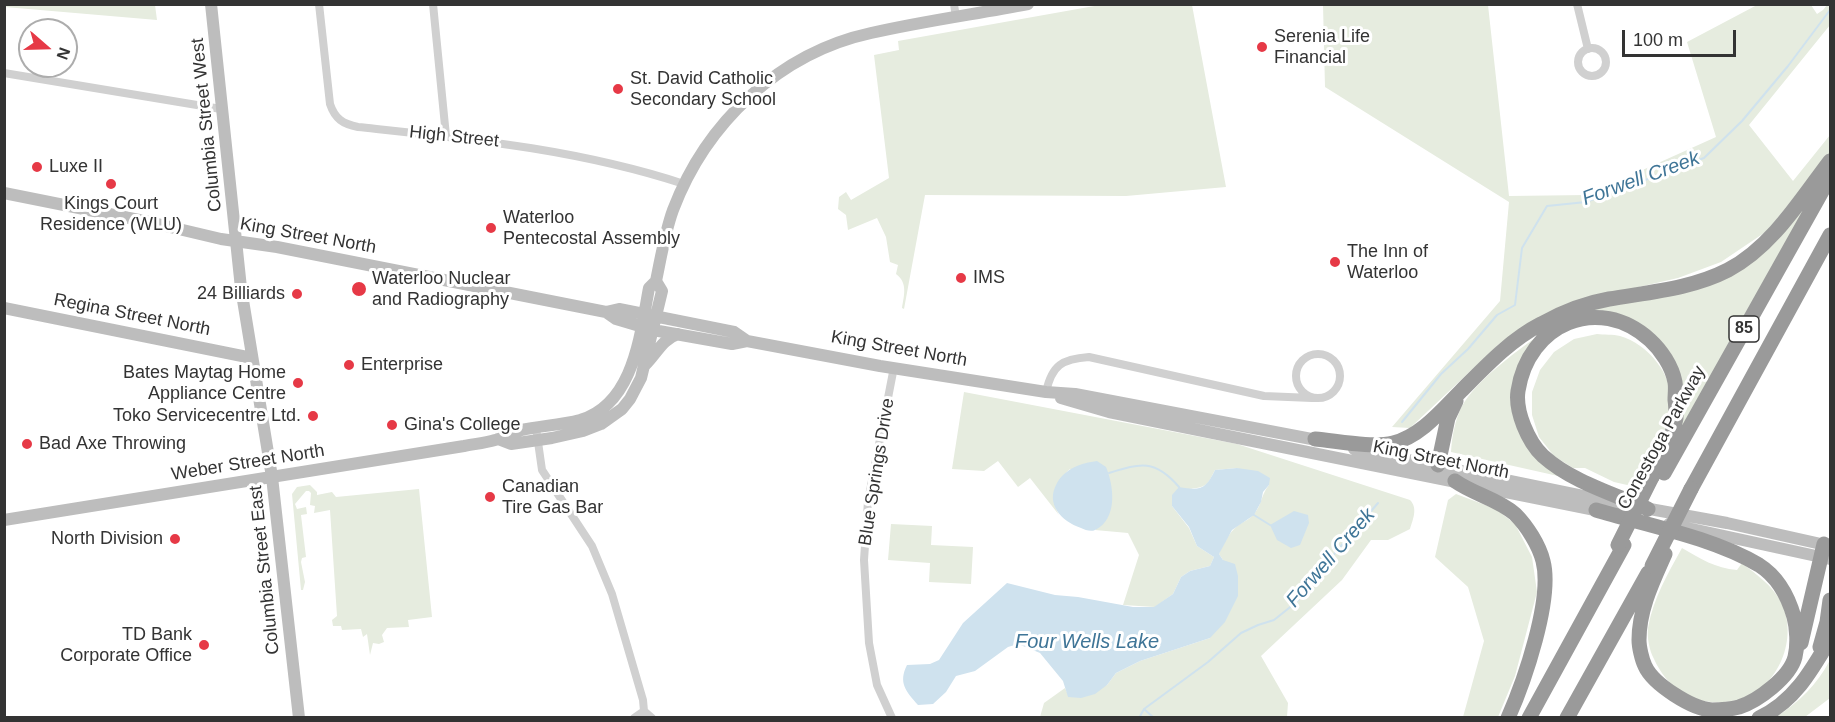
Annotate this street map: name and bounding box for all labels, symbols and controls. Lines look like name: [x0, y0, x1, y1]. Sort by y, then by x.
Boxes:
north arrow: [18, 18, 78, 78]
scale bar: [1625, 18, 1739, 56]
place label: Serenia Life Financial: [1274, 26, 1370, 68]
text: 100 m: [1633, 30, 1683, 50]
street label: Columbia Street West: [187, 37, 227, 213]
marker: Serenia Life Financial: [1255, 40, 1269, 54]
text: N: [54, 45, 73, 62]
place label: St. David Catholic Secondary School: [630, 68, 776, 110]
marker: St. David Catholic Secondary School: [611, 82, 625, 96]
street label: High Street: [408, 122, 500, 152]
water label: Forwell Creek: [1579, 147, 1703, 211]
place label: Luxe II: [49, 156, 103, 178]
marker: Luxe II: [30, 160, 44, 174]
marker: Kings Court Residence (WLU): [104, 177, 118, 191]
place label: Kings Court Residence (WLU): [40, 193, 182, 236]
place label: Waterloo Pentecostal Assembly: [503, 207, 680, 250]
street label: King Street North: [238, 213, 378, 259]
marker: Waterloo Pentecostal Assembly: [484, 221, 498, 235]
place label: The Inn of Waterloo: [1347, 241, 1428, 284]
marker: The Inn of Waterloo: [1328, 255, 1342, 269]
place label: IMS: [973, 267, 1005, 289]
place label: Waterloo Nuclear and Radiography: [372, 268, 510, 310]
marker: IMS: [954, 271, 968, 285]
marker: Waterloo Nuclear and Radiography: [350, 280, 368, 298]
place label: 24 Billiards: [197, 283, 285, 305]
marker: 24 Billiards: [290, 287, 304, 301]
street label: Regina Street North: [52, 289, 212, 341]
road number: 85: [1729, 316, 1759, 342]
street label: King Street North: [829, 326, 969, 372]
place label: Enterprise: [361, 354, 443, 376]
marker: Enterprise: [342, 358, 356, 372]
place label: Bates Maytag Home Appliance Centre: [123, 362, 286, 404]
street label: Conestoga Parkway: [1614, 362, 1710, 514]
marker: Bates Maytag Home Appliance Centre: [291, 376, 305, 390]
street label: Blue Springs Drive: [855, 397, 899, 547]
place label: Toko Servicecentre Ltd.: [113, 405, 301, 427]
marker: Toko Servicecentre Ltd.: [306, 409, 320, 423]
place label: Gina's College: [404, 414, 520, 436]
marker: Gina's College: [385, 418, 399, 432]
place label: Bad Axe Throwing: [39, 433, 186, 455]
street label: King Street North: [1371, 436, 1511, 484]
marker: Bad Axe Throwing: [20, 437, 34, 451]
street label: Weber Street North: [170, 440, 326, 486]
place label: Canadian Tire Gas Bar: [502, 476, 603, 518]
street label: Columbia Street East: [245, 484, 285, 656]
marker: Canadian Tire Gas Bar: [483, 490, 497, 504]
water label: Forwell Creek: [1281, 504, 1381, 612]
place label: North Division: [51, 528, 163, 550]
marker: North Division: [168, 532, 182, 546]
place label: TD Bank Corporate Office: [60, 624, 192, 666]
water label: Four Wells Lake: [1015, 630, 1159, 654]
marker: TD Bank Corporate Office: [197, 638, 211, 652]

